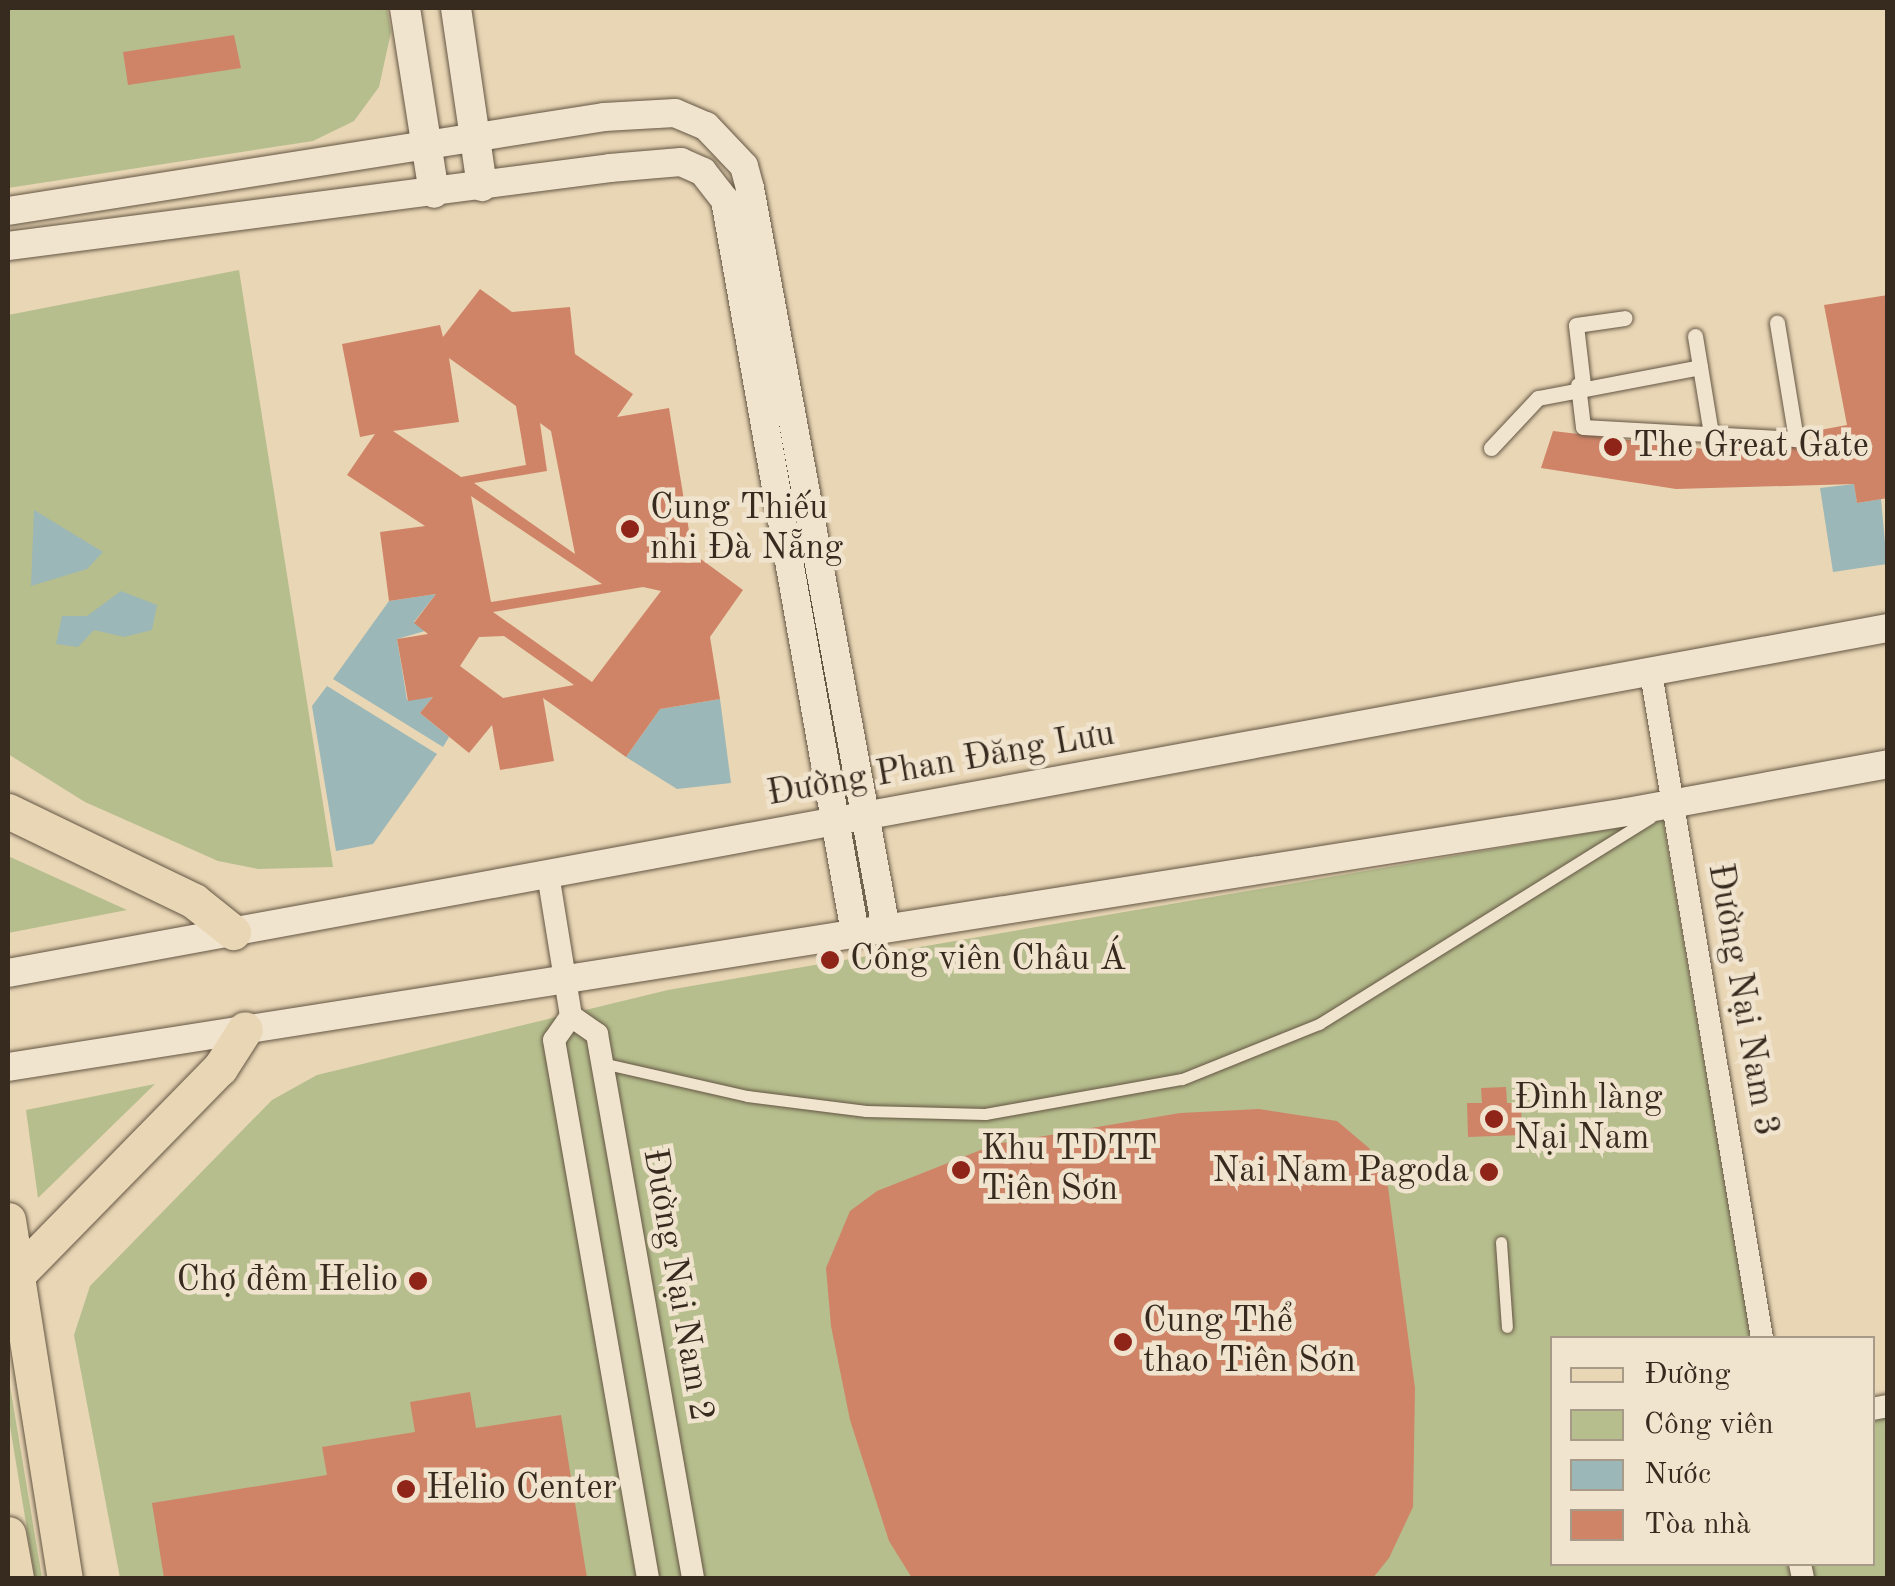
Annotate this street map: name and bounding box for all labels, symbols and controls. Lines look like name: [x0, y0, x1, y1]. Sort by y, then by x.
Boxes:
place label: The Great Gate: [1633, 426, 1869, 468]
marker: The Great Gate: [1602, 436, 1624, 458]
place label: Cung Thiếu nhi Đà Nẵng: [650, 488, 843, 570]
marker: Cung Thiếu nhi Đà Nẵng: [619, 518, 641, 540]
street label: Đường Phan Đăng Lưu: [764, 714, 1118, 816]
street label: Đường Nại Nam 3: [1697, 860, 1787, 1140]
place label: Công viên Châu Á: [850, 939, 1126, 981]
marker: Công viên Châu Á: [819, 949, 841, 971]
place label: Đình làng Nại Nam: [1514, 1078, 1663, 1160]
marker: Đình làng Nại Nam: [1483, 1108, 1505, 1130]
place label: Khu TDTT Tiên Sơn: [981, 1129, 1157, 1211]
street label: Đường Nại Nam 2: [632, 1145, 722, 1425]
place label: Nai Nam Pagoda: [1212, 1151, 1469, 1193]
marker: Khu TDTT Tiên Sơn: [950, 1159, 972, 1181]
marker: Nai Nam Pagoda: [1478, 1161, 1500, 1183]
place label: Chợ đêm Helio: [176, 1260, 398, 1302]
marker: Chợ đêm Helio: [407, 1270, 429, 1292]
place label: Cung Thể thao Tiên Sơn: [1143, 1301, 1356, 1383]
marker: Cung Thể thao Tiên Sơn: [1112, 1331, 1134, 1353]
legend: [1550, 1336, 1875, 1566]
text: Đường: [1644, 1360, 1730, 1390]
text: Công viên: [1644, 1410, 1774, 1440]
text: Nước: [1644, 1460, 1711, 1490]
place label: Helio Center: [426, 1468, 617, 1510]
marker: Helio Center: [395, 1478, 417, 1500]
text: Tòa nhà: [1644, 1510, 1751, 1540]

